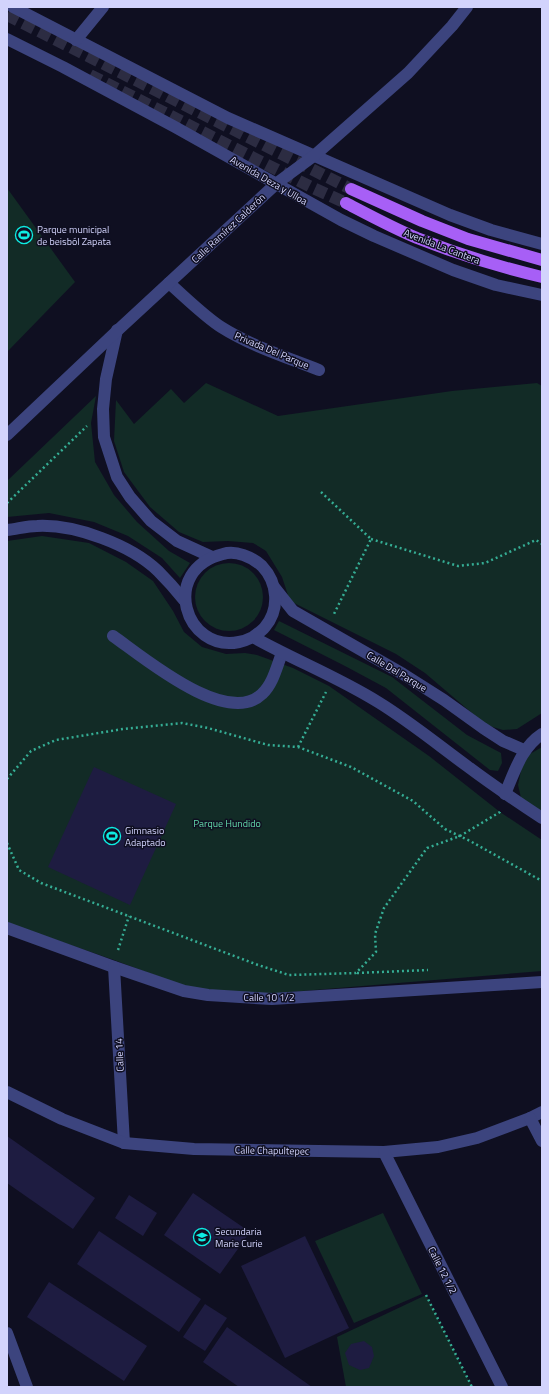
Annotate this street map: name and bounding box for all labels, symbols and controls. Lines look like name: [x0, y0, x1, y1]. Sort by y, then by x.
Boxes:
street label: Avenida Deza y Ulloa: [227, 152, 310, 209]
street label: Calle Ramírez Calderón: [188, 190, 269, 267]
place label: Parque municipal de beisból Zapata: [37, 222, 111, 249]
sports icon: Parque municipal de beisból Zapata: [14, 225, 34, 245]
street label: Avenida La Cantera: [402, 225, 482, 268]
street label: Privada Del Parque: [232, 328, 311, 373]
street label: Calle Del Parque: [364, 647, 430, 695]
park label: Parque Hundido: [193, 816, 261, 831]
place label: Gimnasio Adaptado: [125, 823, 166, 850]
sports icon: Gimnasio Adaptado: [102, 826, 122, 846]
street label: Calle 10 1/2: [243, 990, 295, 1005]
street label: Calle 14: [111, 1037, 128, 1072]
street label: Calle Chapultepec: [235, 1142, 309, 1159]
place label: Secundaria Marie Curie: [215, 1224, 263, 1251]
school or university icon: Secundaria Marie Curie: [192, 1227, 212, 1247]
street label: Calle 12 1/2: [424, 1244, 461, 1296]

